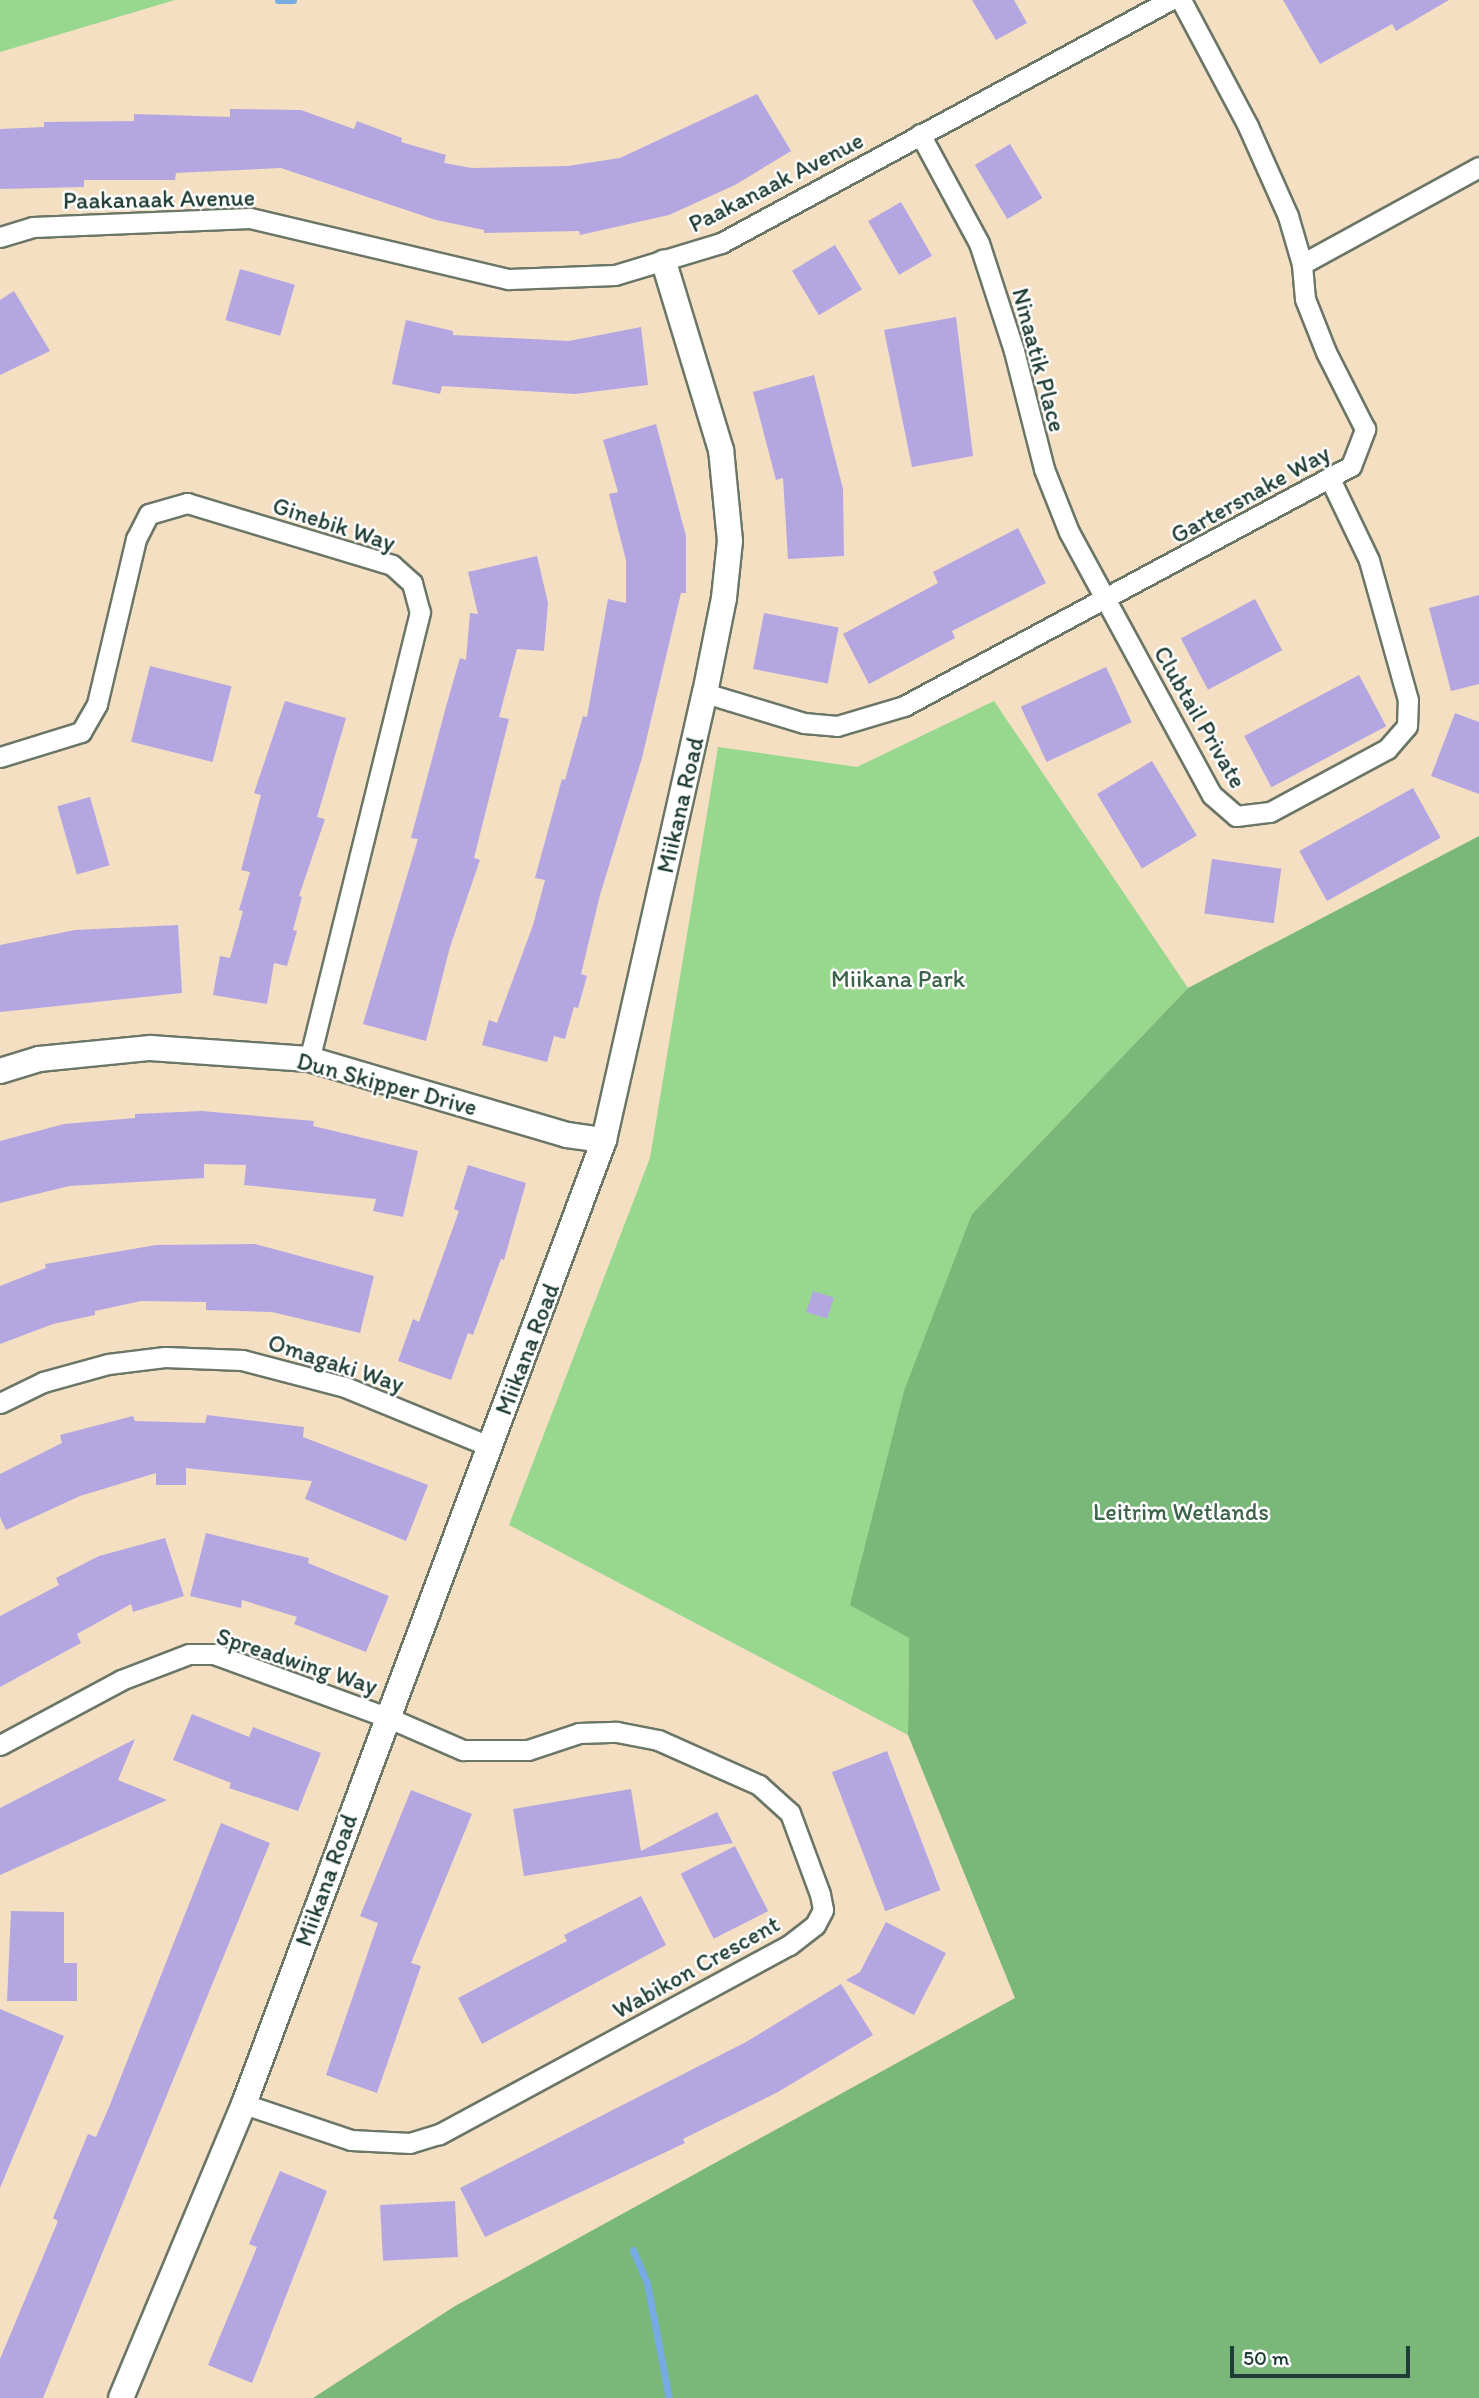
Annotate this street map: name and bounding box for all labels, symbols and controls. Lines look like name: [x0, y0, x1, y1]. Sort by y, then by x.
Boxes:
street label: Paakanaak Avenue: [684, 126, 868, 238]
street label: Paakanaak Avenue: [63, 183, 255, 215]
street label: Ninaatik Place: [1006, 285, 1072, 435]
street label: Gartersnake Way: [1166, 439, 1334, 549]
street label: Ginebik Way: [269, 491, 399, 557]
street label: Clubtail Private: [1148, 641, 1252, 793]
street label: Miikana Road: [650, 734, 710, 876]
park label: Miikana Park: [831, 965, 965, 993]
street label: Dun Skipper Drive: [294, 1046, 480, 1122]
street label: Miikana Road: [489, 1279, 565, 1419]
street label: Omagaki Way: [264, 1327, 408, 1399]
park label: Leitrim Wetlands: [1093, 1498, 1269, 1526]
street label: Spreadwing Way: [213, 1621, 381, 1701]
street label: Miikana Road: [289, 1810, 363, 1950]
street label: Wabikon Crescent: [608, 1909, 784, 2025]
scale bar: [1234, 2332, 1414, 2376]
text: 50 m: [1243, 2345, 1289, 2370]

